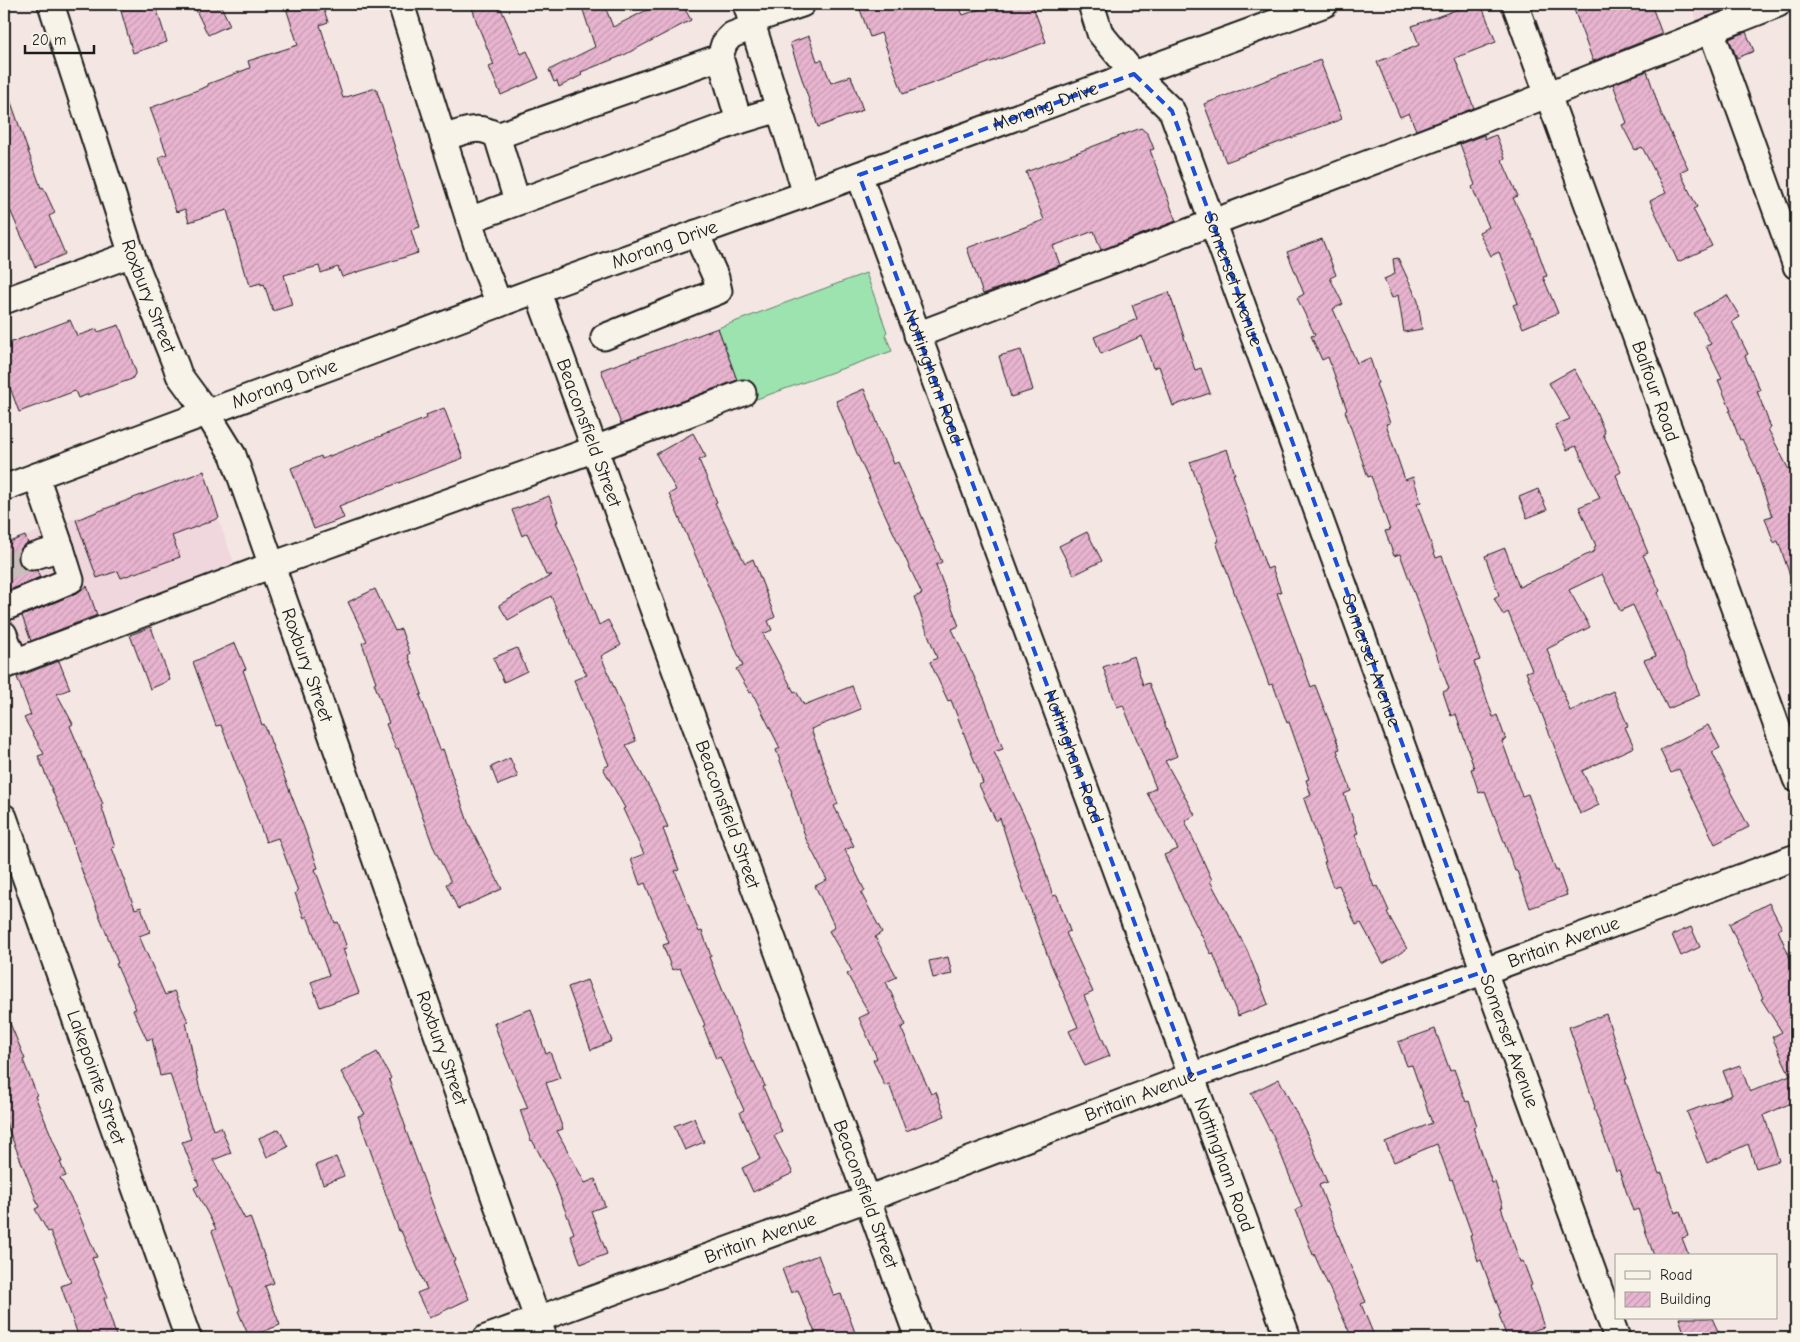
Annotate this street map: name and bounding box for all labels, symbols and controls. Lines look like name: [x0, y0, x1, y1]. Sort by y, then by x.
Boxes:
scale bar: [25, 22, 94, 54]
text: 20 m: [32, 31, 66, 49]
street label: Morang Drive: [989, 77, 1101, 136]
street label: Somerset Avenue: [1199, 210, 1267, 349]
street label: Morang Drive: [609, 215, 720, 273]
street label: Roxbury Street: [117, 237, 181, 356]
street label: Nottingham Road: [899, 307, 968, 447]
street label: Balfour Road: [1627, 338, 1684, 445]
street label: Morang Drive: [228, 354, 340, 413]
street label: Beaconsfield Street: [552, 356, 626, 511]
street label: Somerset Avenue: [1337, 591, 1406, 730]
street label: Roxbury Street: [277, 605, 337, 726]
street label: Nottingham Road: [1039, 687, 1108, 827]
street label: Beaconsfield Street: [691, 737, 765, 892]
street label: Britain Avenue: [1505, 912, 1623, 973]
street label: Somerset Avenue: [1475, 971, 1544, 1111]
street label: Roxbury Street: [412, 988, 472, 1109]
street label: Lakepointe Street: [62, 1007, 130, 1148]
street label: Britain Avenue: [1082, 1064, 1199, 1126]
street label: Nottingham Road: [1189, 1095, 1259, 1235]
street label: Beaconsfield Street: [829, 1117, 903, 1272]
street label: Britain Avenue: [701, 1207, 819, 1268]
legend: [1615, 1254, 1778, 1320]
text: Road: [1660, 1266, 1692, 1284]
text: Building: [1660, 1290, 1711, 1308]

